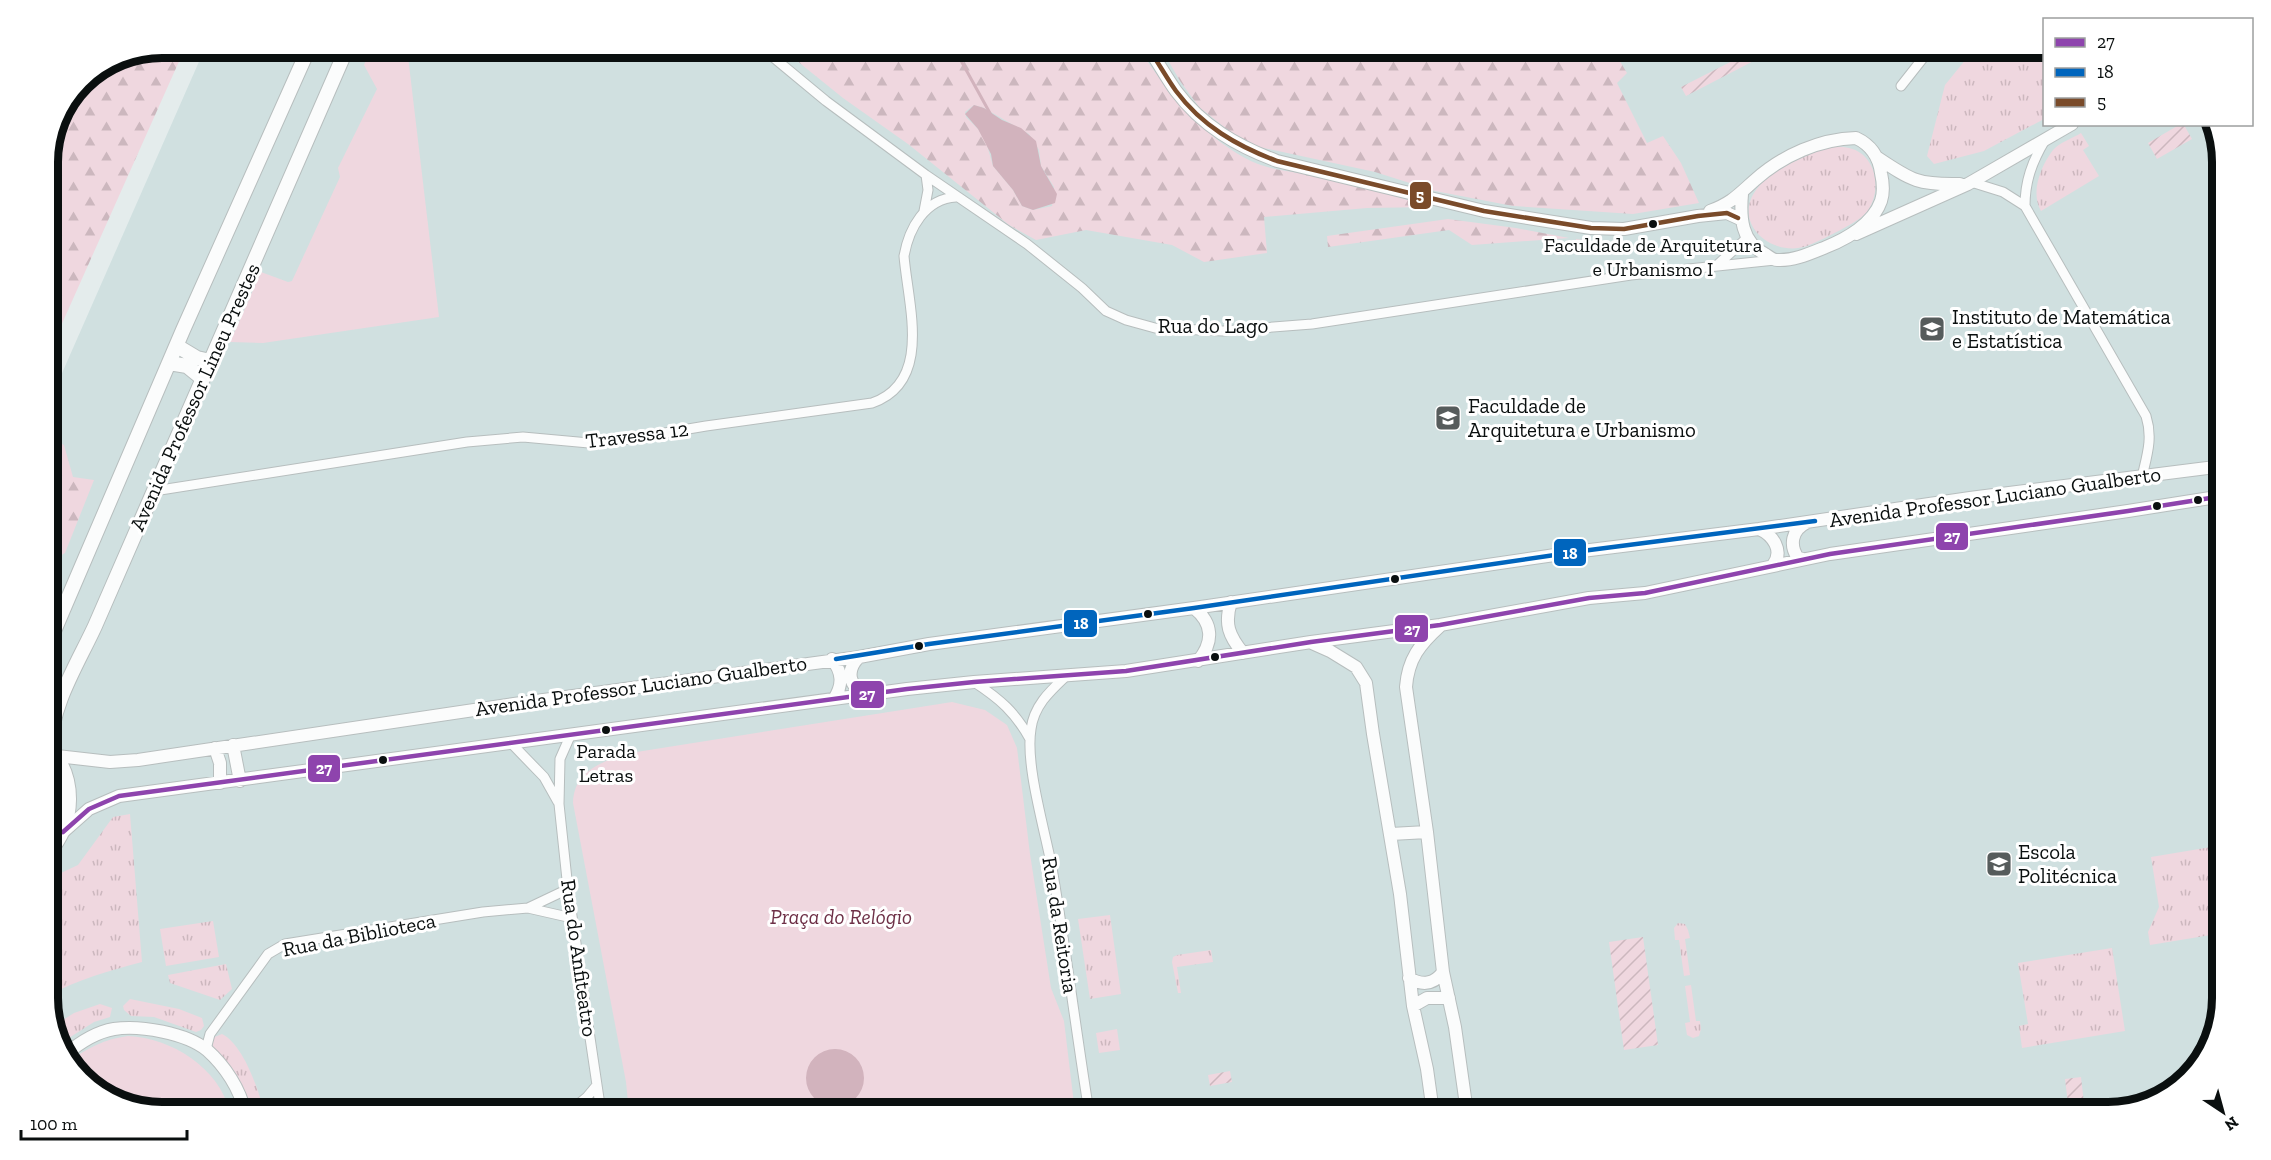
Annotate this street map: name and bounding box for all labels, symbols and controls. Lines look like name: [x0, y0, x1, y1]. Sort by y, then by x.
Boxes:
legend: [2043, 18, 2253, 126]
text: 27: [2097, 31, 2115, 53]
text: 18: [2097, 61, 2114, 83]
text: 5: [2097, 91, 2106, 113]
line badge: 5: [1409, 181, 1432, 210]
text: 5: [1416, 186, 1424, 205]
marker: Faculdade de Arquitetura e Urbanismo I: [1647, 218, 1659, 230]
place label: Faculdade de Arquitetura e Urbanismo I: [1544, 233, 1763, 281]
street label: Avenida Professor Lineu Prestes: [124, 259, 265, 534]
place label: Instituto de Matemática e Estatística: [1952, 304, 2171, 353]
street label: Rua do Lago: [1158, 313, 1268, 338]
school or university icon: Instituto de Matemática e Estatística: [1917, 314, 1947, 344]
place label: Faculdade de Arquitetura e Urbanismo: [1468, 393, 1696, 442]
school or university icon: Faculdade de Arquitetura e Urbanismo: [1433, 403, 1463, 433]
street label: Travessa 12: [584, 416, 690, 453]
street label: Avenida Professor Luciano Gualberto: [1828, 461, 2162, 532]
unlabelled marker: [2192, 494, 2204, 506]
unlabelled marker: [2151, 500, 2163, 512]
line badge: 27: [1935, 522, 1969, 551]
text: 27: [1944, 527, 1960, 546]
line badge: 18: [1553, 538, 1587, 567]
text: 18: [1562, 544, 1578, 563]
unlabelled marker: [1389, 573, 1401, 585]
unlabelled marker: [1142, 608, 1154, 620]
line badge: 18: [1063, 609, 1098, 638]
text: 18: [1073, 614, 1089, 633]
line badge: 27: [1394, 614, 1429, 643]
text: 27: [1404, 620, 1420, 639]
unlabelled marker: [913, 640, 925, 652]
street label: Avenida Professor Luciano Gualberto: [474, 650, 808, 721]
unlabelled marker: [1209, 651, 1221, 663]
line badge: 27: [850, 680, 885, 709]
text: 27: [859, 685, 875, 704]
marker: Parada Letras: [600, 724, 612, 736]
place label: Parada Letras: [576, 739, 636, 787]
line badge: 27: [307, 754, 341, 783]
unlabelled marker: [377, 754, 389, 766]
text: 27: [316, 759, 332, 778]
place label: Escola Politécnica: [2018, 839, 2117, 888]
school or university icon: Escola Politécnica: [1984, 849, 2014, 879]
street label: Rua da Reitoria: [1037, 855, 1084, 995]
street label: Rua do Anfiteatro: [556, 878, 603, 1038]
park label: Praça do Relógio: [770, 904, 912, 929]
street label: Rua da Biblioteca: [280, 907, 438, 962]
north arrow: [2193, 1082, 2253, 1142]
scale bar: [21, 1103, 188, 1141]
text: N: [2221, 1112, 2242, 1135]
text: 100 m: [30, 1113, 78, 1135]

